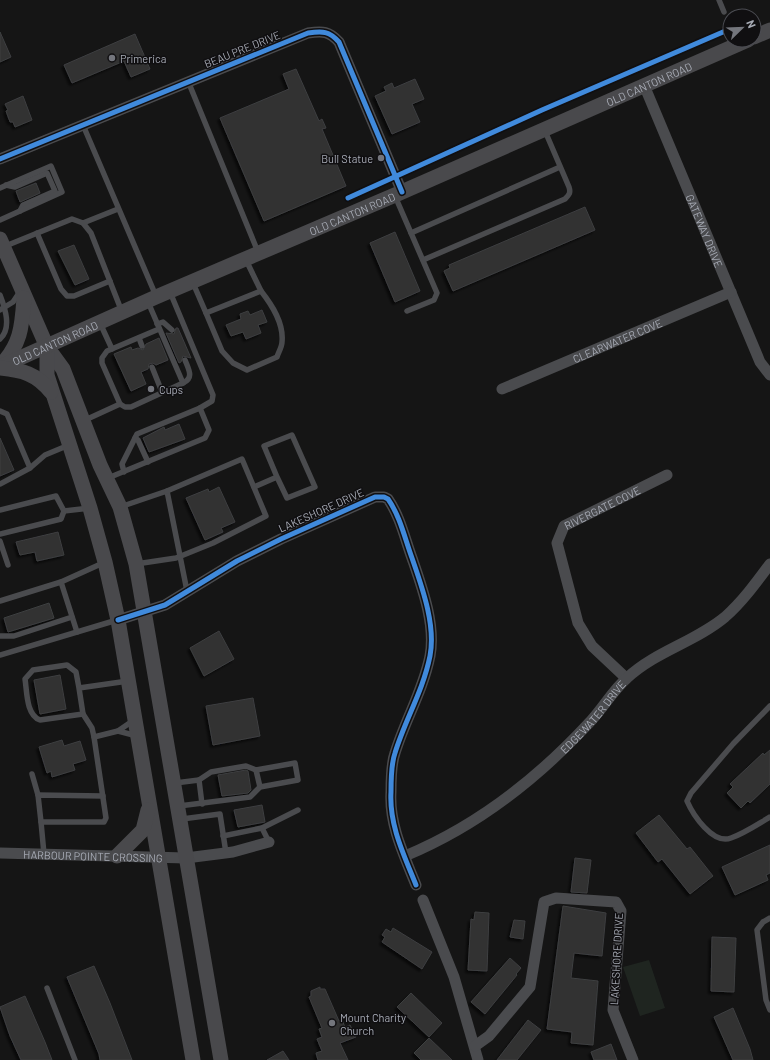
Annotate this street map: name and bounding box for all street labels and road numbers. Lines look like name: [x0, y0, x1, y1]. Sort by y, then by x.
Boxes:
street label: BEAU PRE DRIVE: [202, 28, 282, 70]
street label: OLD CANTON ROAD: [604, 59, 694, 108]
street label: OLD CANTON ROAD: [307, 189, 397, 237]
street label: GATEWAY DRIVE: [684, 192, 726, 270]
street label: CLEARWATER COVE: [570, 315, 664, 365]
street label: OLD CANTON ROAD: [10, 318, 100, 367]
street label: RIVERGATE COVE: [562, 483, 643, 532]
street label: LAKESHORE DRIVE: [276, 485, 366, 535]
street label: EDGEWATER DRIVE: [557, 677, 628, 756]
street label: HARBOUR POINTE CROSSING: [23, 847, 163, 864]
street label: LAKESHORE DRIVE: [607, 912, 625, 1005]

